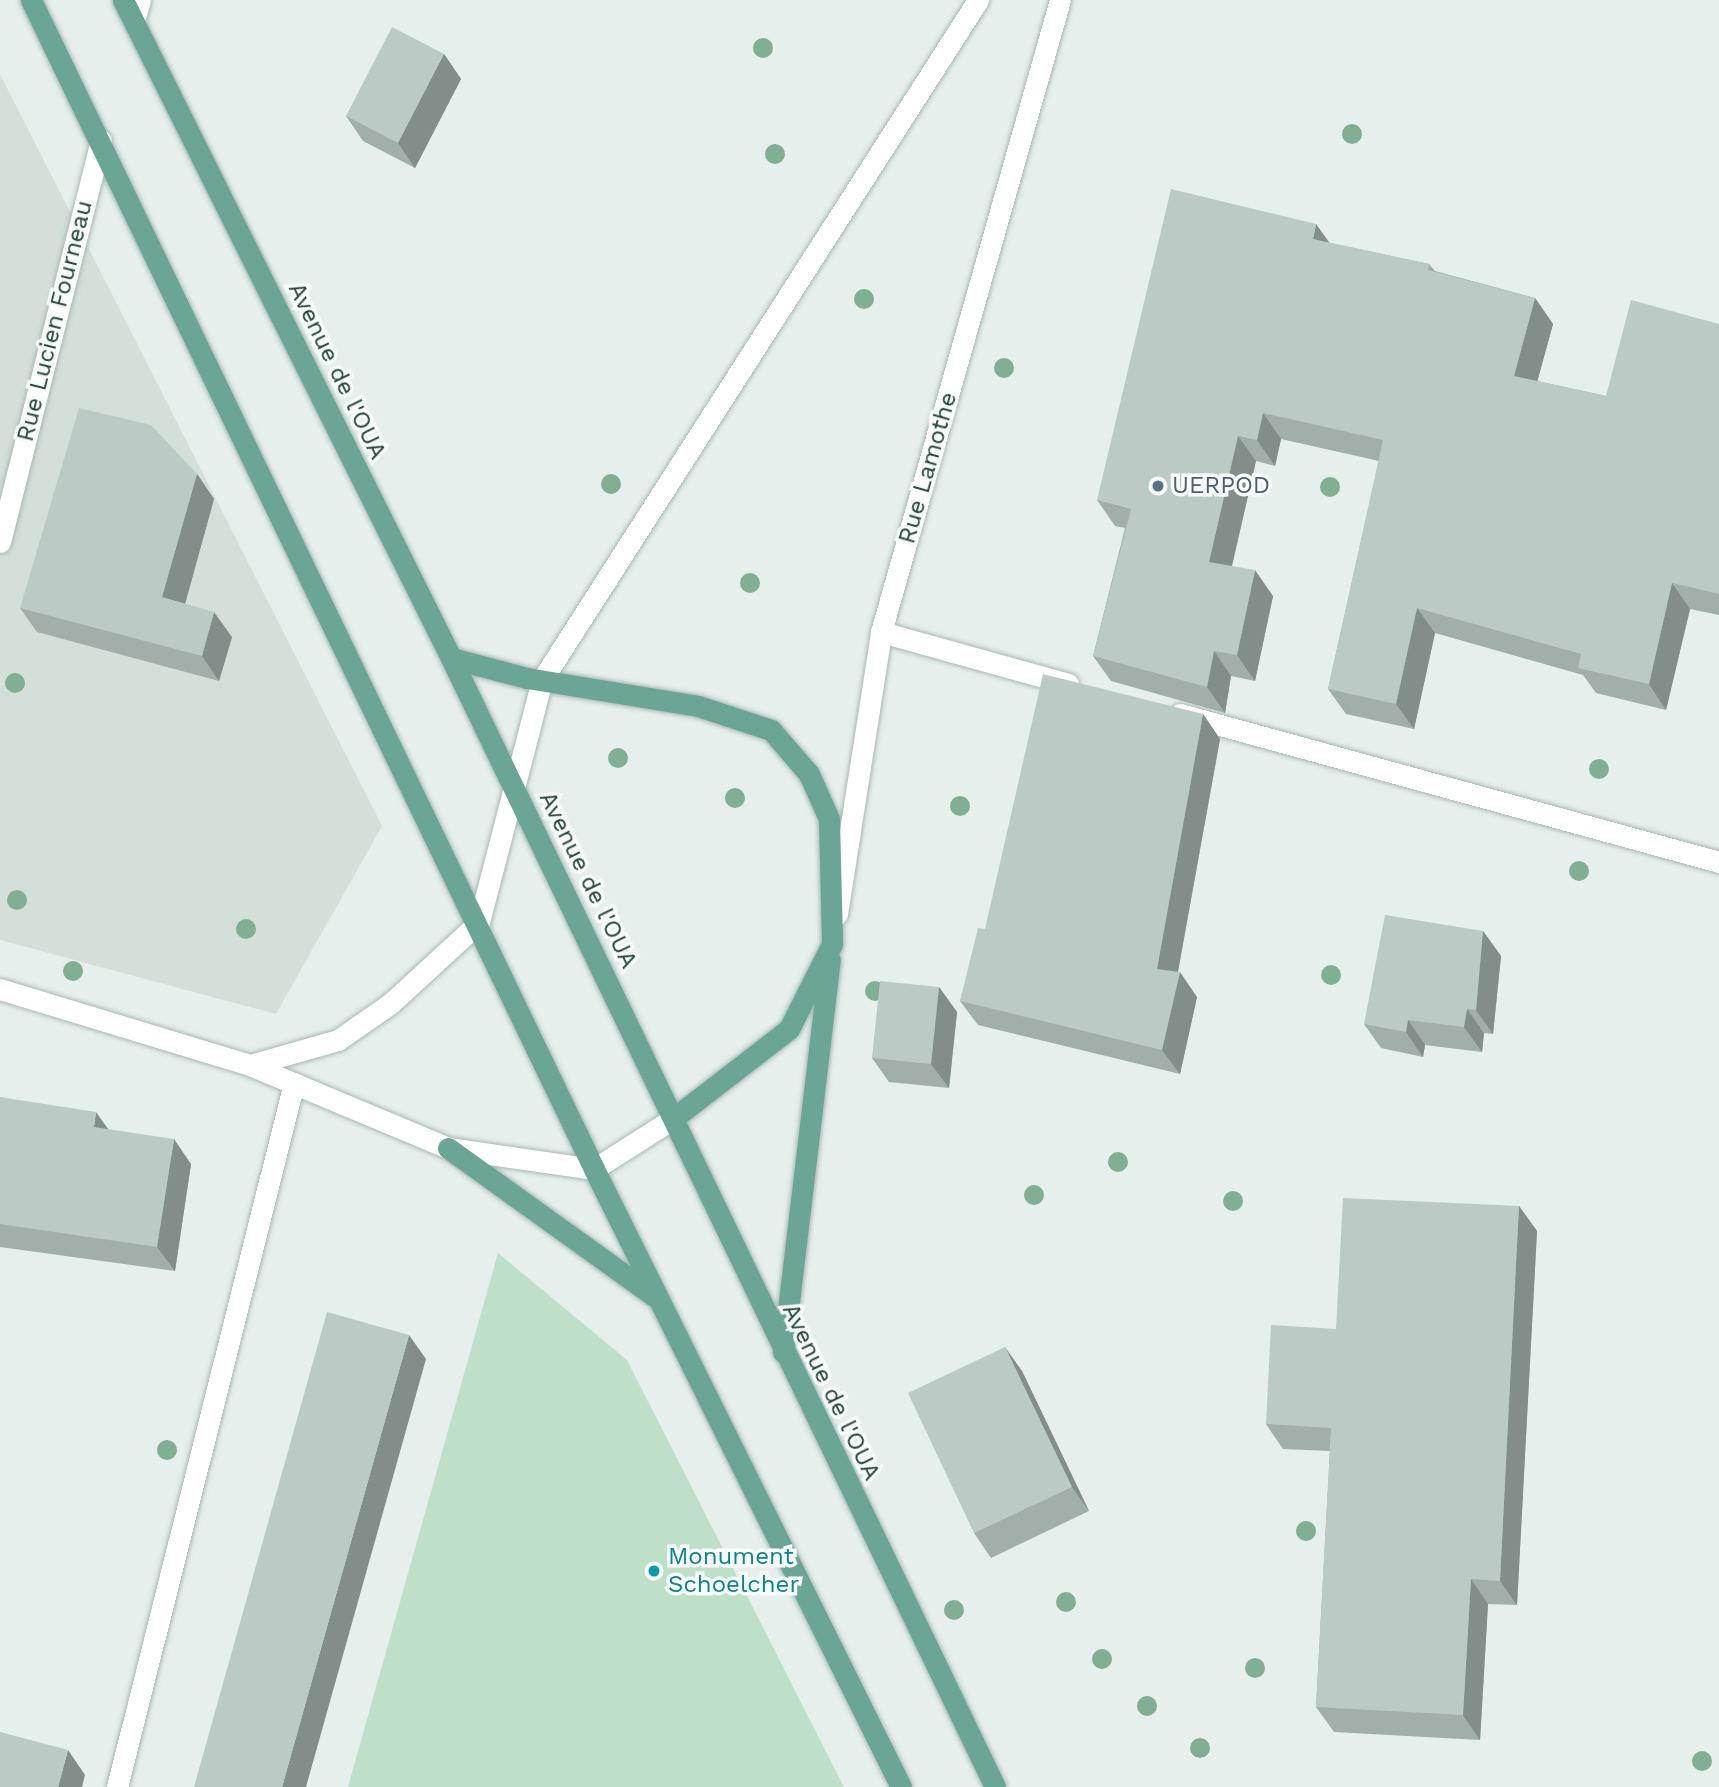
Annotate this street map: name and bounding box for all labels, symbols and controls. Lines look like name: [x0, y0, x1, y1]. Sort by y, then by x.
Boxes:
street label: Rue Lucien Fourneau: [11, 197, 99, 445]
street label: Avenue de l'OUA: [282, 278, 392, 464]
street label: Rue Lamothe: [893, 389, 963, 547]
place label: UERPOD: [1172, 472, 1270, 500]
marker: UERPOD: [1150, 478, 1166, 494]
street label: Avenue de l'OUA: [533, 787, 643, 973]
street label: Avenue de l'OUA: [776, 1299, 886, 1485]
place label: Monument Schoelcher: [668, 1543, 799, 1599]
marker: Monument Schoelcher: [646, 1563, 662, 1579]

